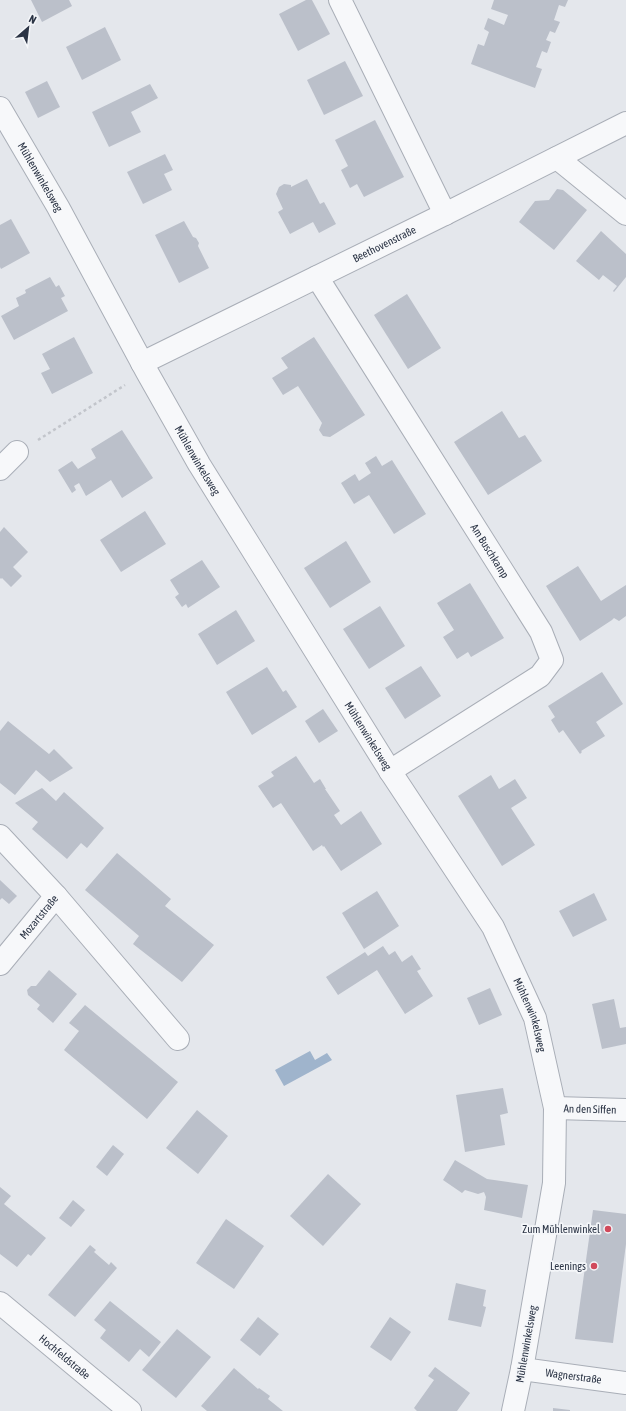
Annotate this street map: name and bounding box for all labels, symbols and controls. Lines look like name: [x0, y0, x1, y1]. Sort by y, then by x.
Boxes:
north arrow: [8, 8, 48, 48]
text: N: [27, 12, 38, 26]
street label: Mühlenwinkelsweg: [15, 140, 66, 214]
street label: Beethovenstraße: [351, 223, 418, 264]
street label: Mühlenwinkelsweg: [173, 424, 223, 497]
street label: Am Buschkamp: [468, 522, 511, 580]
street label: Mühlenwinkelsweg: [342, 699, 394, 772]
street label: Mozartstraße: [17, 893, 60, 941]
street label: Mühlenwinkelsweg: [511, 976, 548, 1053]
street label: An den Siffen: [563, 1102, 617, 1116]
place label: Zum Mühlenwinkel: [522, 1223, 600, 1235]
marker: Zum Mühlenwinkel: [603, 1224, 613, 1234]
place label: Leenings: [550, 1260, 586, 1272]
marker: Leenings: [589, 1261, 599, 1271]
street label: Mühlenwinkelsweg: [513, 1304, 539, 1384]
street label: Hochfeldstraße: [37, 1332, 92, 1381]
street label: Wagnerstraße: [545, 1366, 602, 1386]

